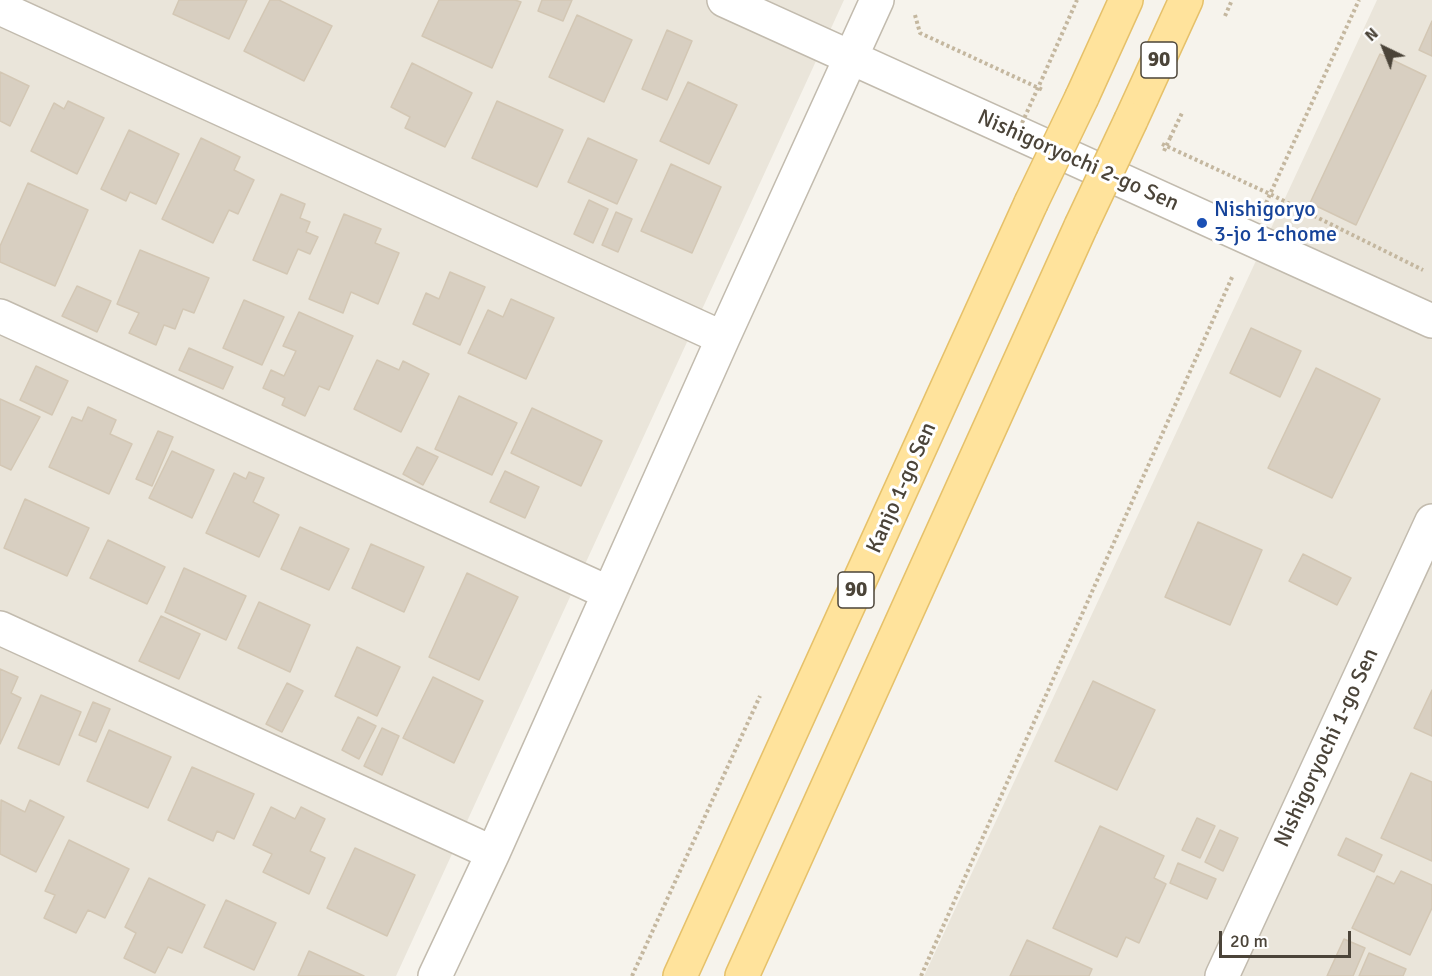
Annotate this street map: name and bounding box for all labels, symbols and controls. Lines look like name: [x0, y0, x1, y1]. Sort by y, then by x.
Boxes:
north arrow: [1354, 18, 1414, 78]
text: N: [1361, 24, 1383, 46]
road number: 90: [1141, 42, 1177, 78]
street label: Nishigoryochi 2-go Sen: [973, 105, 1183, 217]
place label: Nishigoryo 3-jo 1-chome: [1214, 197, 1337, 248]
marker: Nishigoryo 3-jo 1-chome: [1195, 216, 1209, 230]
street label: Kanjo 1-go Sen: [861, 418, 943, 558]
road number: 90: [838, 572, 874, 608]
street label: Nishigoryochi 1-go Sen: [1269, 644, 1385, 852]
scale bar: [1222, 919, 1354, 957]
text: 20 m: [1230, 930, 1268, 952]

